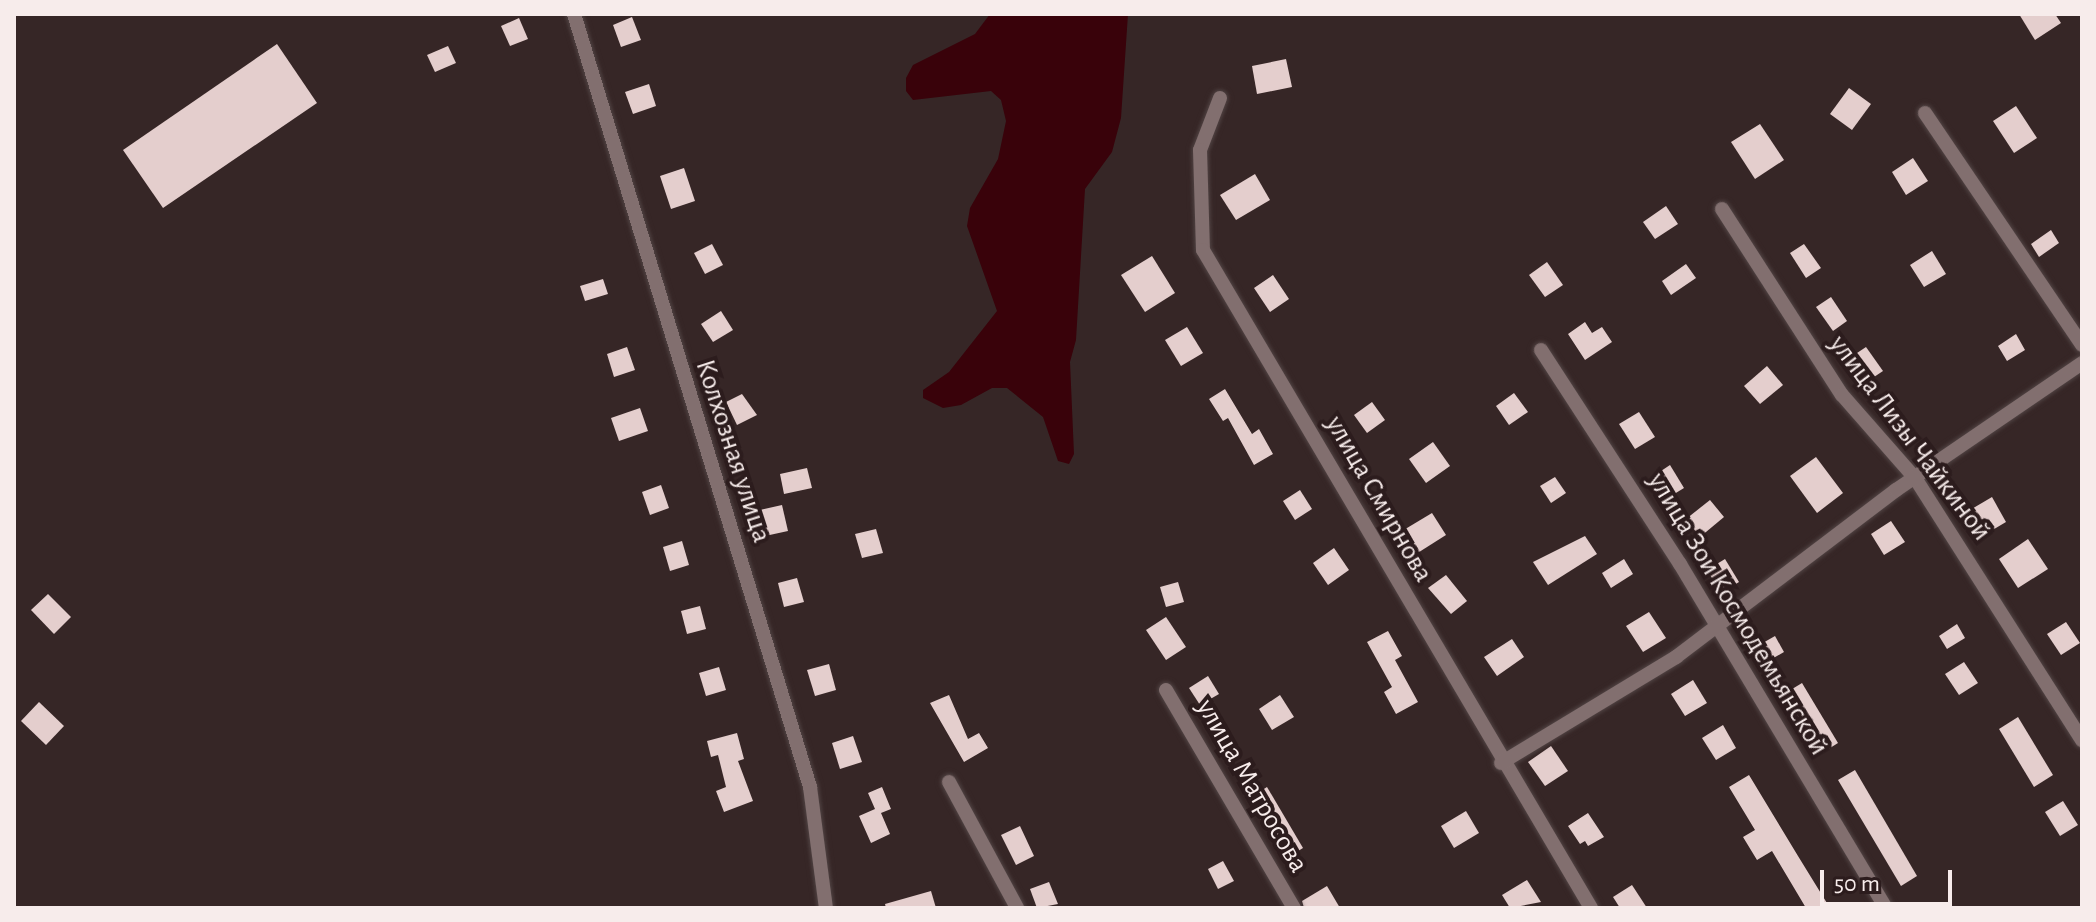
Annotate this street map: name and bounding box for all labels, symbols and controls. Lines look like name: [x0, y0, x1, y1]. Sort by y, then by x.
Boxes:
street label: улица Лизы Чайкиной: [1822, 329, 1998, 547]
street label: Колхозная улица: [688, 355, 778, 547]
street label: улица Смирнова: [1318, 410, 1440, 588]
street label: улица Зои Космодемьянской: [1640, 467, 1836, 761]
street label: улица Матросова: [1189, 693, 1315, 879]
scale bar: [1824, 854, 1956, 904]
text: 50 m: [1834, 872, 1880, 896]

